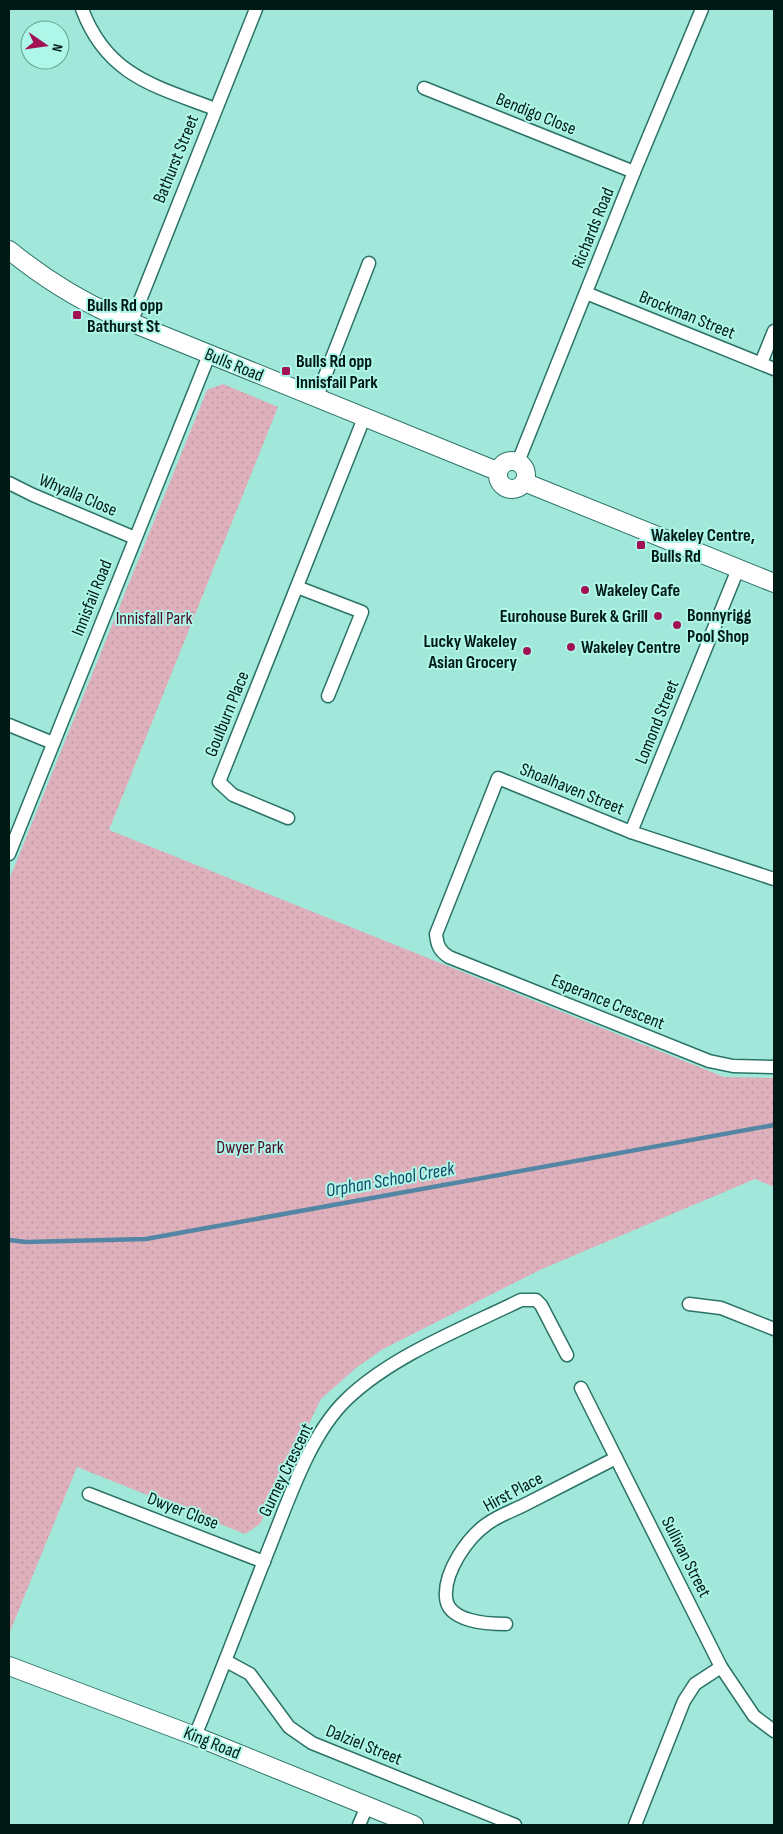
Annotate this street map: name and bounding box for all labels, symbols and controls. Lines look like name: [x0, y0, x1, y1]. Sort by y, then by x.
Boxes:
north arrow: [20, 20, 70, 70]
text: N: [48, 42, 66, 53]
street label: Bendigo Close: [493, 88, 579, 140]
street label: Bathurst Street: [149, 111, 203, 206]
street label: Richards Road: [567, 185, 619, 271]
street label: Brockman Street: [636, 286, 738, 344]
place label: Bulls Rd opp Bathurst St: [87, 295, 163, 337]
marker: Bulls Rd opp Bathurst St: [71, 309, 83, 321]
street label: Bulls Road: [202, 344, 266, 386]
place label: Bulls Rd opp Innisfail Park: [296, 351, 378, 393]
marker: Bulls Rd opp Innisfail Park: [280, 365, 292, 377]
street label: Whyalla Close: [36, 469, 120, 521]
place label: Wakeley Centre, Bulls Rd: [651, 525, 755, 567]
marker: Wakeley Centre, Bulls Rd: [635, 539, 647, 551]
street label: Innisfail Road: [67, 557, 117, 639]
place label: Wakeley Cafe: [595, 580, 680, 601]
marker: Wakeley Cafe: [579, 584, 591, 596]
place label: Bonnyrigg Pool Shop: [687, 605, 752, 647]
place label: Eurohouse Burek & Grill: [500, 606, 648, 627]
park label: Innisfall Park: [116, 608, 192, 629]
marker: Eurohouse Burek & Grill: [652, 610, 664, 622]
marker: Bonnyrigg Pool Shop: [671, 619, 683, 631]
place label: Lucky Wakeley Asian Grocery: [424, 631, 518, 673]
place label: Wakeley Centre: [581, 637, 681, 658]
marker: Wakeley Centre: [565, 641, 577, 653]
marker: Lucky Wakeley Asian Grocery: [521, 645, 533, 657]
street label: Goulburn Place: [200, 668, 254, 760]
street label: Lomond Street: [631, 676, 684, 767]
street label: Shoalhaven Street: [517, 759, 628, 820]
street label: Esperance Crescent: [548, 970, 668, 1034]
park label: Dwyer Park: [216, 1137, 284, 1158]
water label: Orphan School Creek: [324, 1157, 457, 1203]
street label: Gurney Crescent: [254, 1419, 318, 1520]
street label: Hirst Place: [480, 1468, 546, 1516]
street label: Dwyer Close: [145, 1488, 221, 1534]
street label: Sullivan Street: [657, 1513, 716, 1601]
street label: Dalziel Street: [323, 1720, 406, 1770]
street label: King Road: [181, 1722, 243, 1764]

